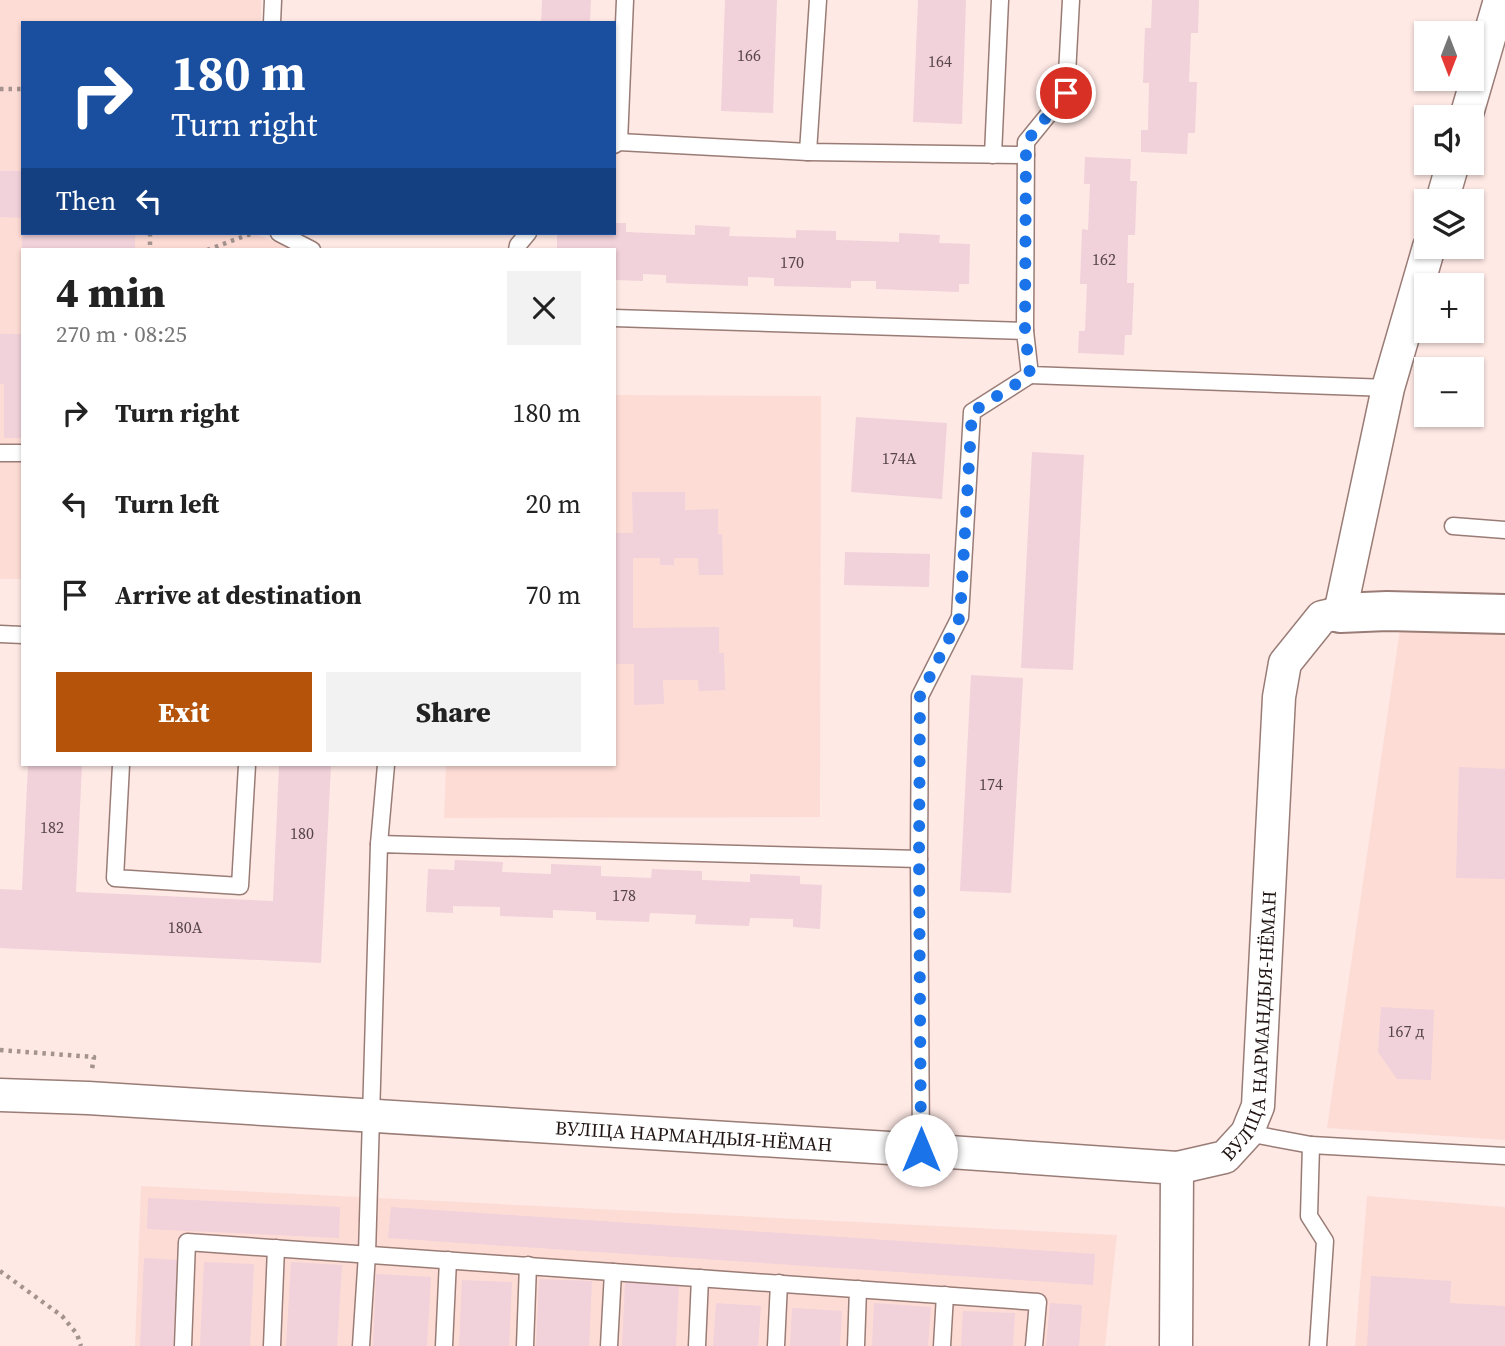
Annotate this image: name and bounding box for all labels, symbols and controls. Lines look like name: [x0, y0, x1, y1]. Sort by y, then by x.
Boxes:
north arrow: [1414, 21, 1484, 91]
map controls: [1414, 21, 1484, 427]
text: 180 m: [171, 39, 306, 106]
house number: 166: [737, 44, 761, 66]
icon: right: [56, 49, 147, 140]
house number: 164: [928, 50, 952, 72]
pin: [1036, 63, 1096, 123]
icon: arrive: [1047, 74, 1085, 112]
text: Turn right: [171, 103, 317, 147]
button: sound: [1414, 105, 1484, 175]
icon: left: [130, 182, 168, 220]
text: Then: [56, 183, 116, 219]
button: layers: [1414, 189, 1484, 259]
house number: 162: [1092, 248, 1116, 270]
house number: 170: [780, 251, 804, 273]
text: 4 min: [56, 263, 166, 321]
button: close: [507, 271, 581, 345]
button: +: [1414, 273, 1484, 343]
text: 270 m · 08:25: [56, 318, 187, 350]
button: −: [1414, 357, 1484, 427]
icon: right: [56, 394, 94, 432]
text: Turn right: [115, 395, 239, 431]
text: 180 m: [513, 395, 581, 431]
house number: 174А: [882, 447, 917, 469]
icon: left: [56, 485, 94, 523]
text: Turn left: [115, 486, 219, 522]
text: 20 m: [526, 486, 581, 522]
icon: arrive: [56, 576, 94, 614]
text: Arrive at destination: [115, 577, 362, 613]
text: 70 m: [526, 577, 581, 613]
button: Exit: [56, 672, 312, 752]
button: Share: [326, 672, 581, 752]
house number: 174: [979, 773, 1003, 795]
house number: 182: [40, 816, 64, 838]
house number: 180: [290, 822, 314, 844]
house number: 178: [612, 884, 636, 906]
street label: ВУЛІЦА НАРМАНДЫЯ-НЁМАН: [1215, 890, 1282, 1166]
house number: 180А: [168, 916, 203, 938]
house number: 167 д: [1388, 1020, 1424, 1042]
position arrow: [884, 1113, 958, 1187]
street label: ВУЛІЦА НАРМАНДЫЯ-НЁМАН: [554, 1114, 833, 1157]

